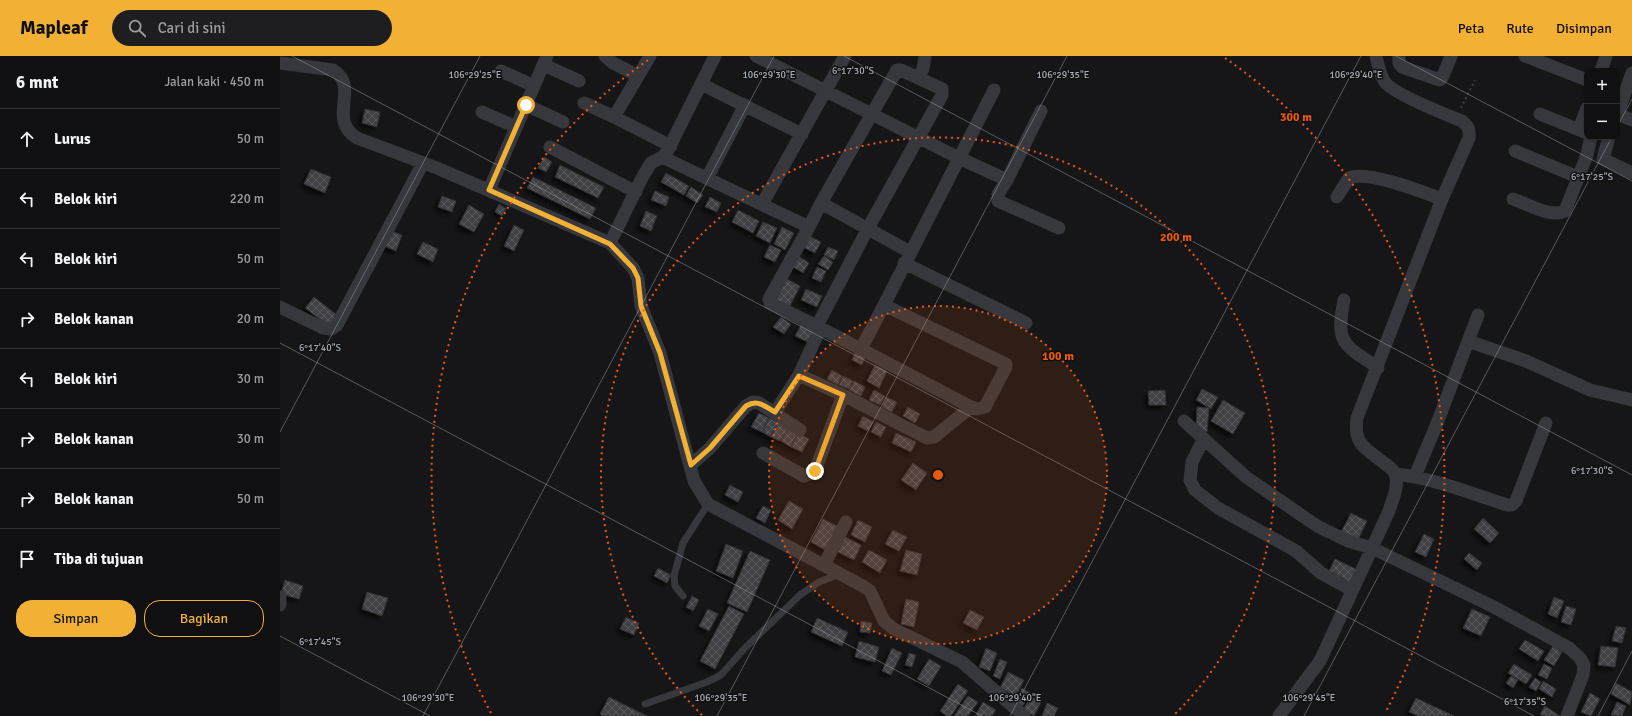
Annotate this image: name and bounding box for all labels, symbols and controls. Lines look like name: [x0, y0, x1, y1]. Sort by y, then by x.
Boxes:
search box: [112, 10, 392, 46]
text: Mapleaf: [20, 16, 88, 40]
icon: search: [126, 17, 148, 39]
text: Cari di sini: [158, 19, 226, 37]
text: Peta: [1458, 20, 1484, 37]
text: Rute: [1506, 20, 1534, 37]
text: Disimpan: [1556, 20, 1612, 37]
text: 6°17'30"S: [832, 65, 875, 77]
map controls: [1584, 68, 1620, 140]
button: +: [1584, 68, 1620, 104]
text: 106°29'25"E: [448, 69, 502, 81]
text: 106°29'30"E: [742, 69, 796, 81]
text: 106°29'35"E: [1036, 69, 1090, 81]
text: 106°29'40"E: [1329, 69, 1383, 81]
text: 6 mnt: [16, 72, 58, 93]
text: Jalan kaki · 450 m: [165, 74, 264, 90]
route start: [517, 96, 535, 114]
button: −: [1584, 104, 1620, 140]
text: 300 m: [1280, 110, 1312, 125]
icon: ahead: [16, 128, 38, 150]
text: Lurus: [54, 130, 91, 148]
text: 50 m: [237, 131, 264, 147]
text: 6°17'25"S: [1571, 171, 1614, 183]
icon: left: [16, 188, 38, 210]
text: Belok kiri: [54, 190, 117, 208]
text: 220 m: [230, 191, 264, 207]
text: 200 m: [1160, 230, 1192, 245]
icon: left: [16, 248, 38, 270]
text: Belok kiri: [54, 250, 117, 268]
text: 50 m: [237, 251, 264, 267]
icon: right: [16, 308, 38, 330]
text: Belok kanan: [54, 310, 134, 328]
text: 20 m: [237, 311, 264, 327]
text: 6°17'40"S: [299, 342, 342, 354]
text: 100 m: [1042, 349, 1074, 364]
icon: left: [16, 368, 38, 390]
text: Belok kiri: [54, 370, 117, 388]
text: 30 m: [237, 371, 264, 387]
icon: right: [16, 428, 38, 450]
text: Belok kanan: [54, 430, 134, 448]
text: 30 m: [237, 431, 264, 447]
route end: [806, 462, 824, 480]
text: 6°17'30"S: [1571, 465, 1614, 477]
centre of rings: [931, 468, 945, 482]
icon: right: [16, 488, 38, 510]
text: Belok kanan: [54, 490, 134, 508]
text: 50 m: [237, 491, 264, 507]
icon: arrive: [16, 548, 38, 570]
text: Tiba di tujuan: [54, 550, 144, 568]
button: Simpan: [16, 600, 136, 637]
button: Bagikan: [144, 600, 264, 637]
text: 6°17'45"S: [299, 636, 342, 648]
text: 106°29'30"E: [401, 692, 455, 704]
text: 106°29'35"E: [694, 692, 748, 704]
text: 106°29'40"E: [988, 692, 1042, 704]
text: 106°29'45"E: [1282, 692, 1336, 704]
text: 6°17'35"S: [1504, 696, 1547, 708]

